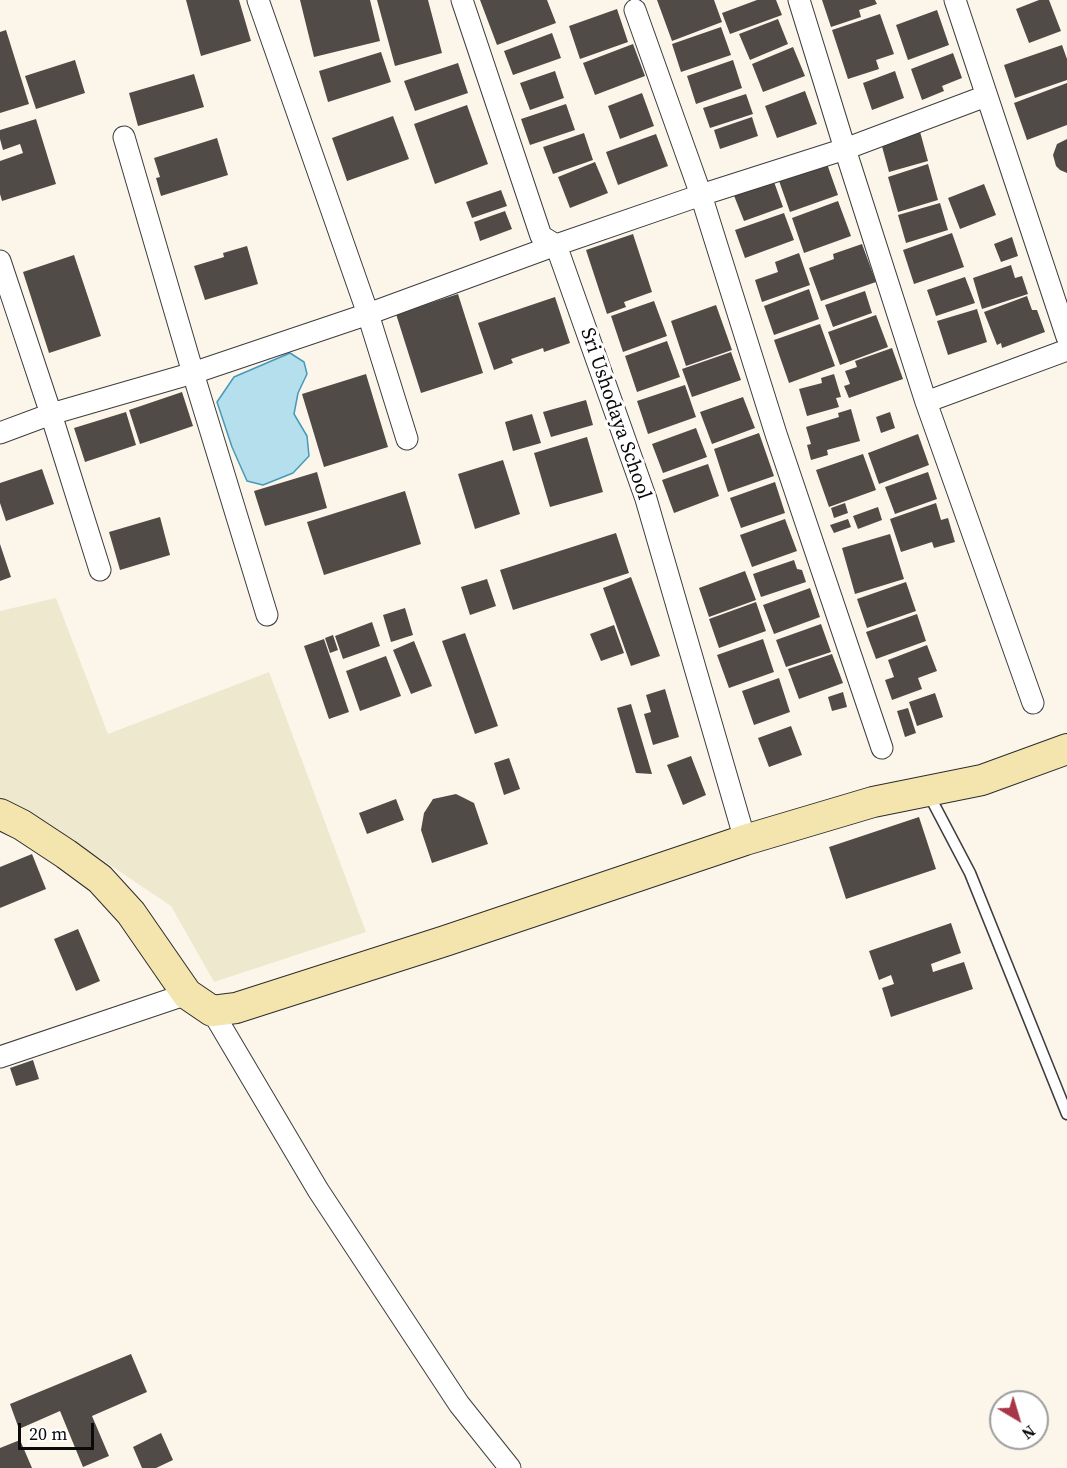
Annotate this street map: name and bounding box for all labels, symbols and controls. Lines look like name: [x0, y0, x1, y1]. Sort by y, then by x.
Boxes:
street label: Sri Ushodaya School: [574, 325, 656, 503]
north arrow: [989, 1390, 1049, 1450]
scale bar: [21, 1411, 98, 1449]
text: N: [1017, 1420, 1040, 1445]
text: 20 m: [29, 1421, 67, 1446]

